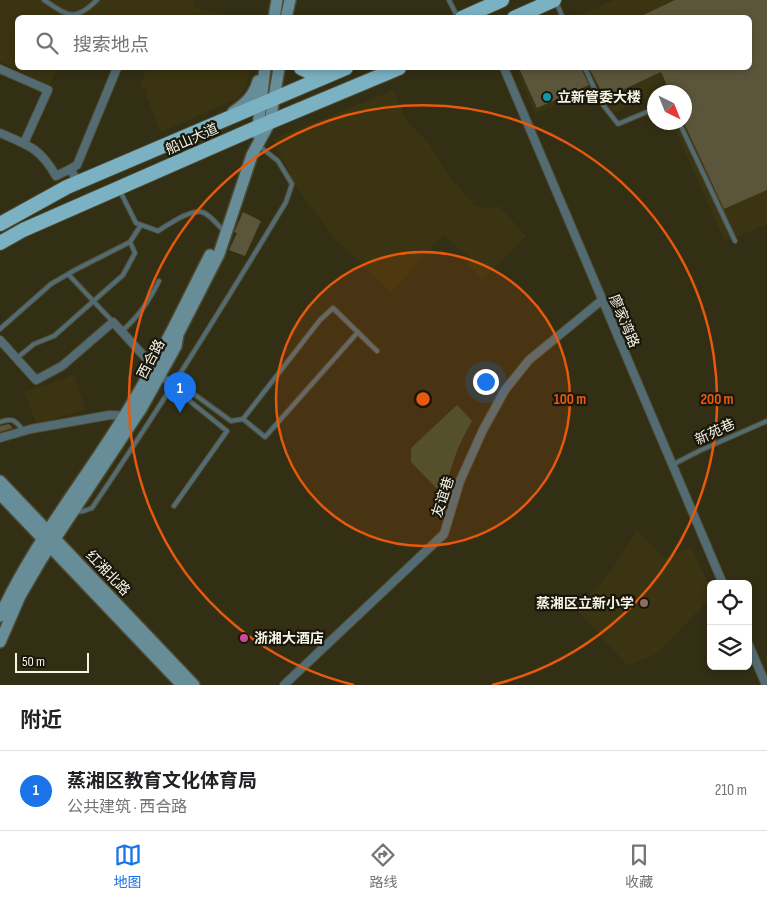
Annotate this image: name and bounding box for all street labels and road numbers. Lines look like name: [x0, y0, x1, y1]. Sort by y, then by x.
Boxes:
street label: 船山大道: [163, 120, 221, 158]
street label: 廖家湾路: [605, 292, 643, 350]
street label: 西合路: [134, 336, 168, 382]
street label: 新苑巷: [692, 415, 738, 449]
street label: 友谊巷: [428, 474, 458, 520]
street label: 红湘北路: [82, 547, 134, 599]

